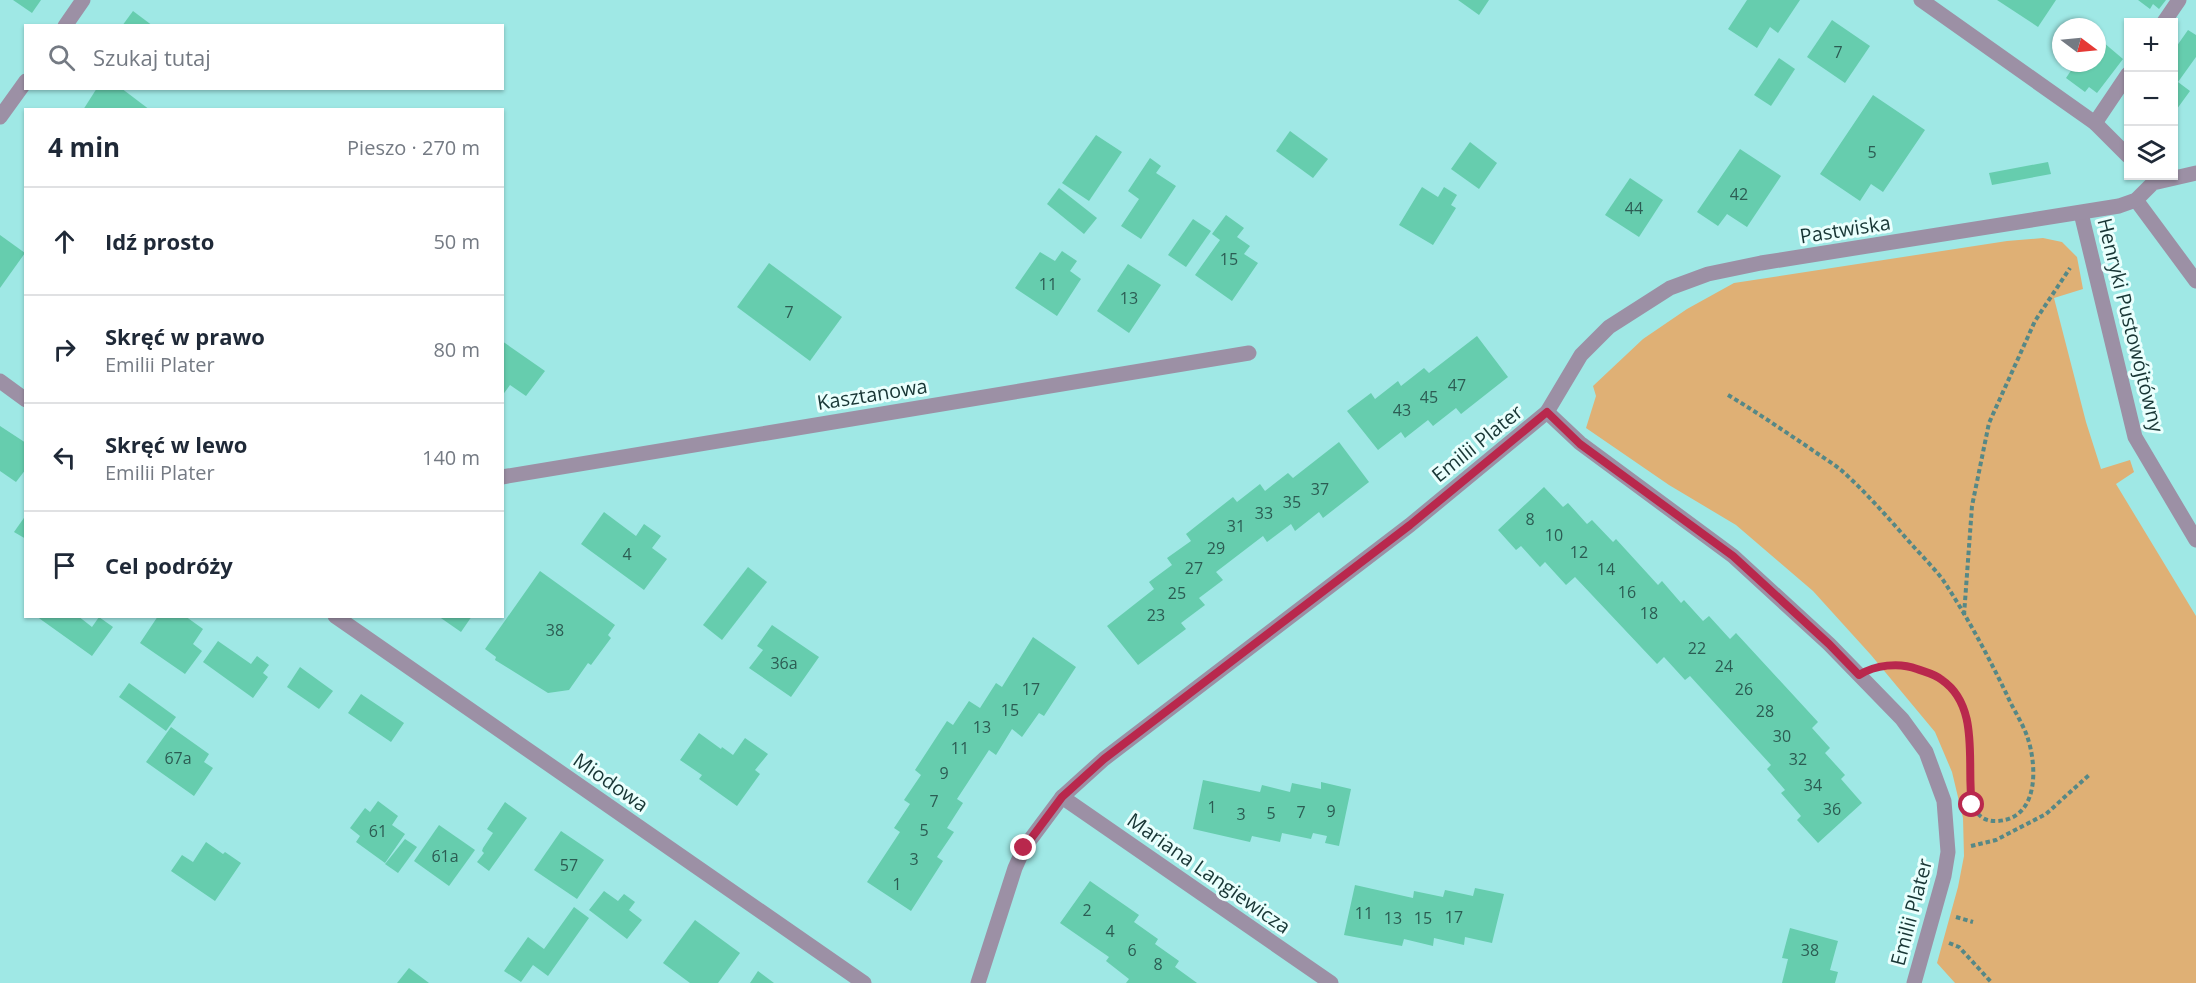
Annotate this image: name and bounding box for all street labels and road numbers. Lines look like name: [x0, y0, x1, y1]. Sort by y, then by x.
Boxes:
street label: Pastwiska: [1798, 209, 1892, 249]
street label: Henryki Pustowójtówny: [2091, 215, 2171, 436]
street label: Kasztanowa: [815, 372, 929, 416]
street label: Emilii Plater: [1426, 398, 1528, 488]
street label: Miodowa: [568, 746, 654, 818]
street label: Mariana Langiewicza: [1122, 806, 1296, 940]
street label: Emilii Plater: [1884, 856, 1938, 968]

